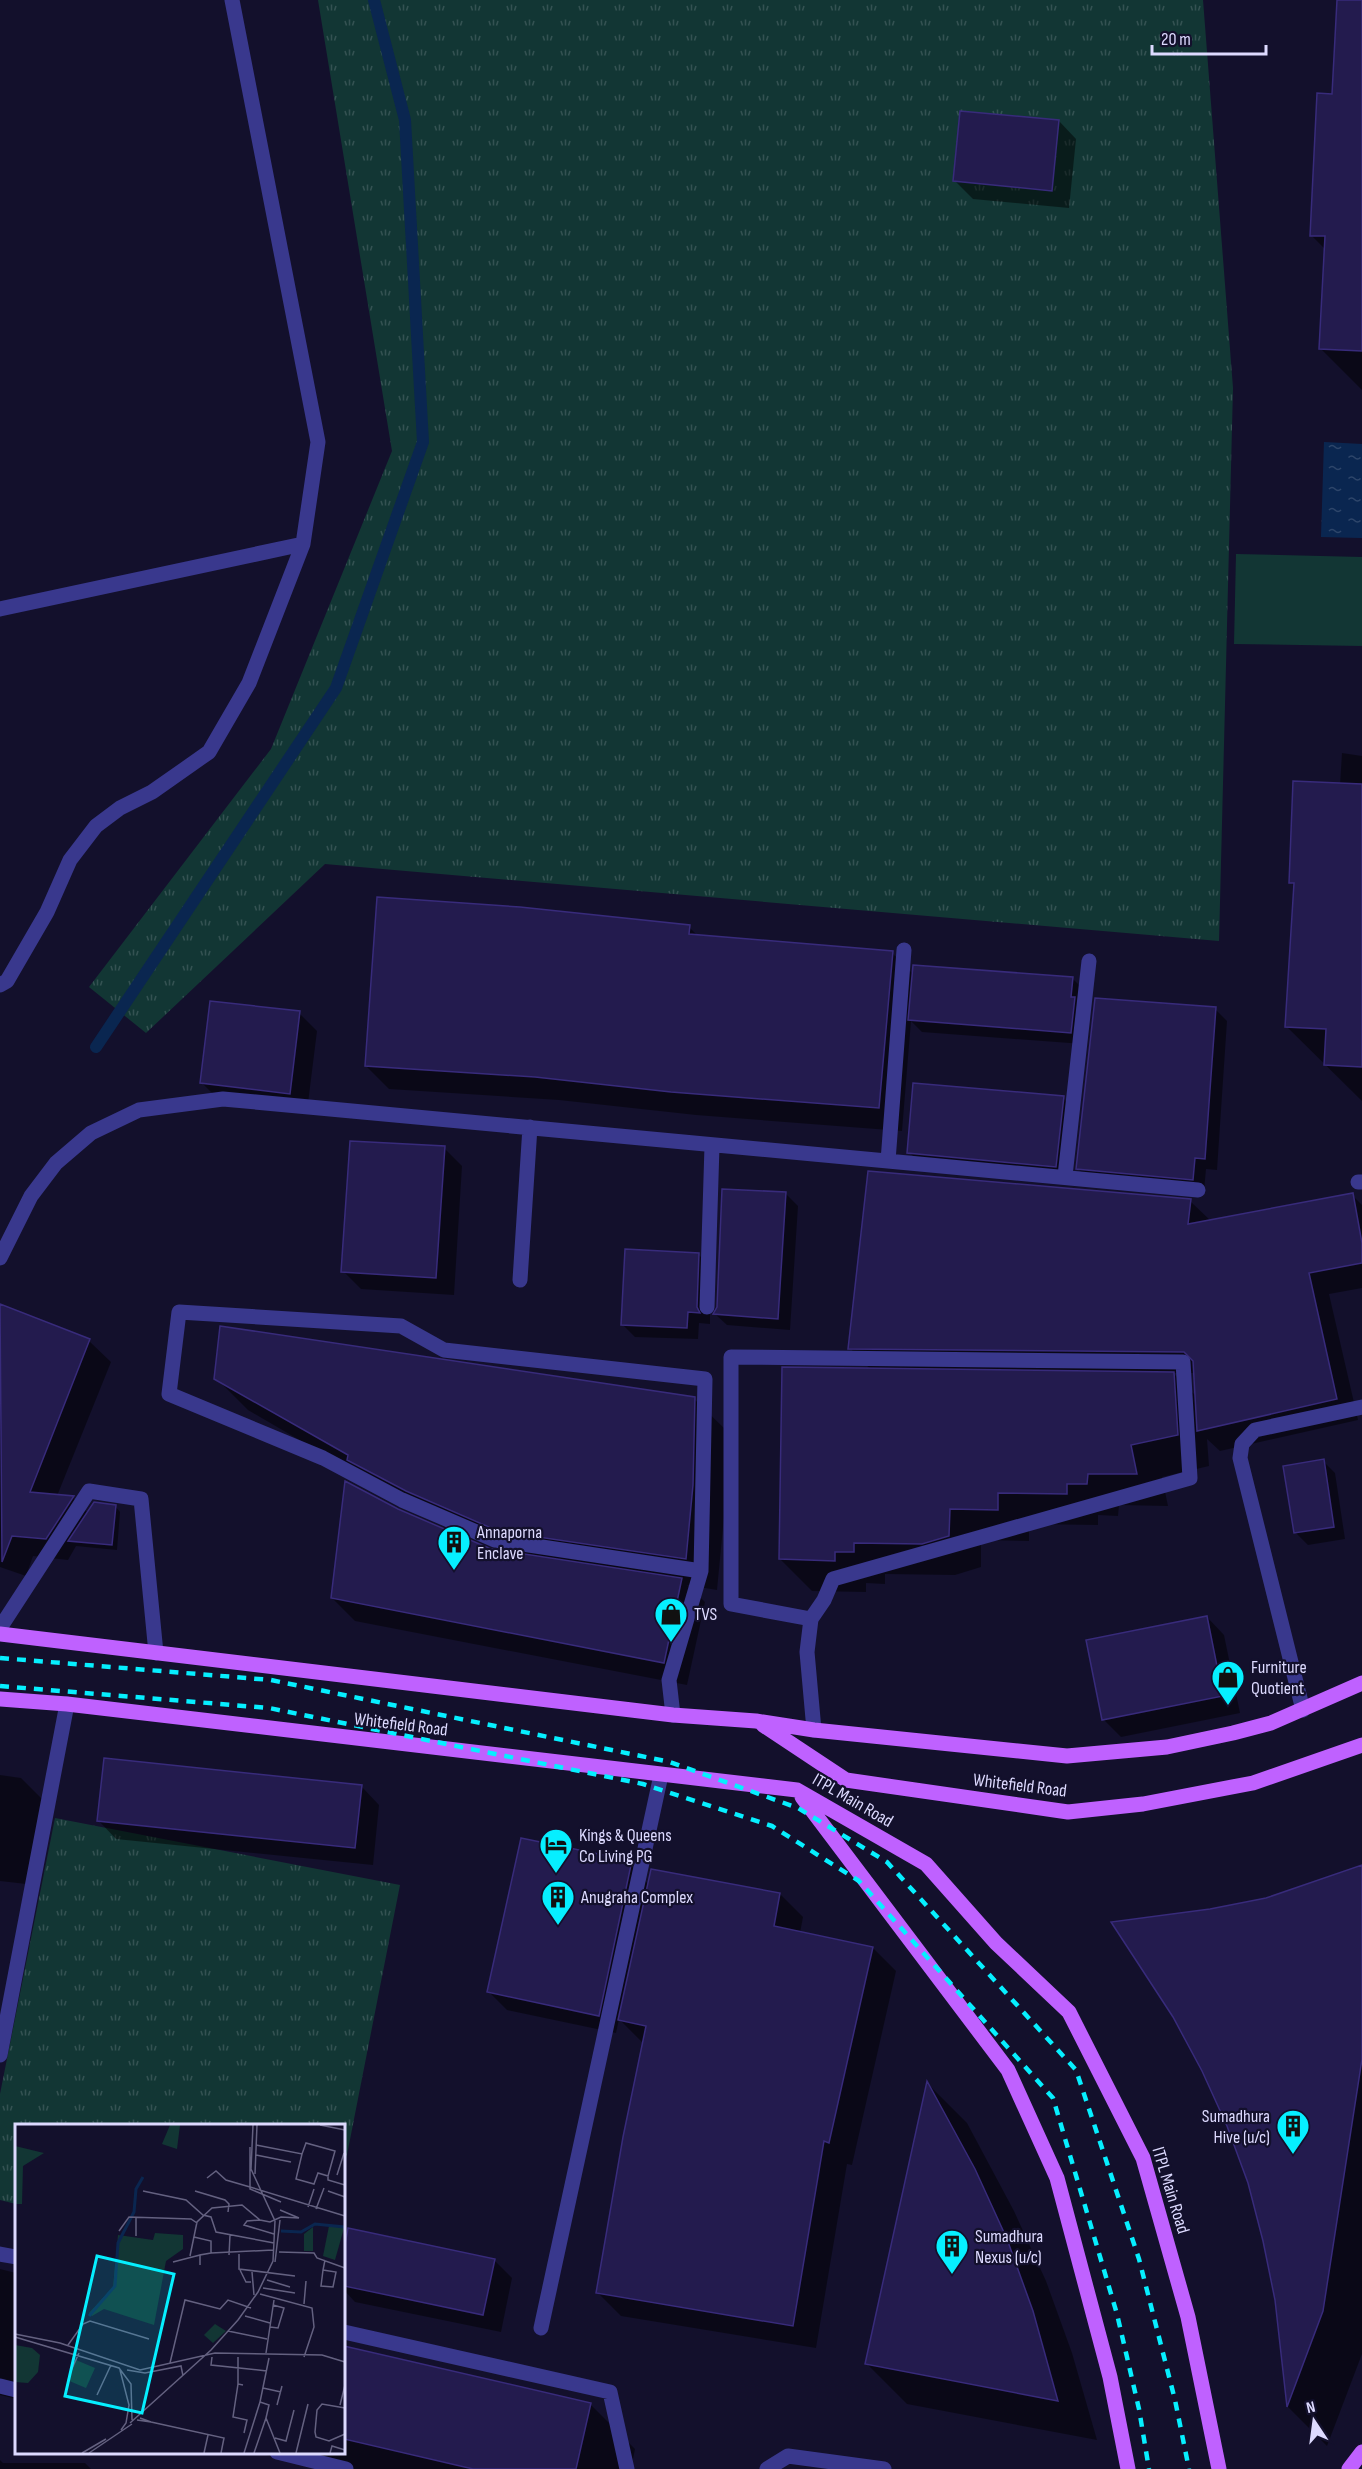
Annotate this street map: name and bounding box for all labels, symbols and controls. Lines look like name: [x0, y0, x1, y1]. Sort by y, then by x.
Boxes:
scale bar: [1152, 18, 1266, 56]
text: 20 m: [1161, 29, 1191, 50]
place label: Annaporna Enclave: [476, 1522, 542, 1564]
building icon: Annaporna Enclave: [436, 1524, 472, 1571]
shop icon: TVS: [653, 1596, 689, 1643]
place label: TVS: [694, 1604, 718, 1625]
place label: Furniture Quotient: [1251, 1657, 1307, 1699]
shop icon: Furniture Quotient: [1210, 1659, 1246, 1706]
street label: Whitefield Road: [353, 1708, 449, 1741]
street label: ITPL Main Road: [809, 1769, 897, 1832]
street label: Whitefield Road: [972, 1769, 1068, 1802]
place label: Kings & Queens Co Living PG: [579, 1825, 672, 1867]
hotel icon: Kings & Queens Co Living PG: [538, 1827, 574, 1874]
building icon: Anugraha Complex: [540, 1879, 576, 1926]
place label: Anugraha Complex: [580, 1887, 693, 1908]
place label: Sumadhura Hive (u/c): [1202, 2106, 1270, 2148]
building icon: Sumadhura Hive (u/c): [1275, 2108, 1311, 2155]
inset map: [15, 2124, 345, 2454]
street label: ITPL Main Road: [1147, 2144, 1194, 2236]
place label: Sumadhura Nexus (u/c): [975, 2226, 1043, 2268]
building icon: Sumadhura Nexus (u/c): [934, 2228, 970, 2275]
north arrow: [1284, 2391, 1344, 2451]
text: N: [1305, 2398, 1317, 2418]

